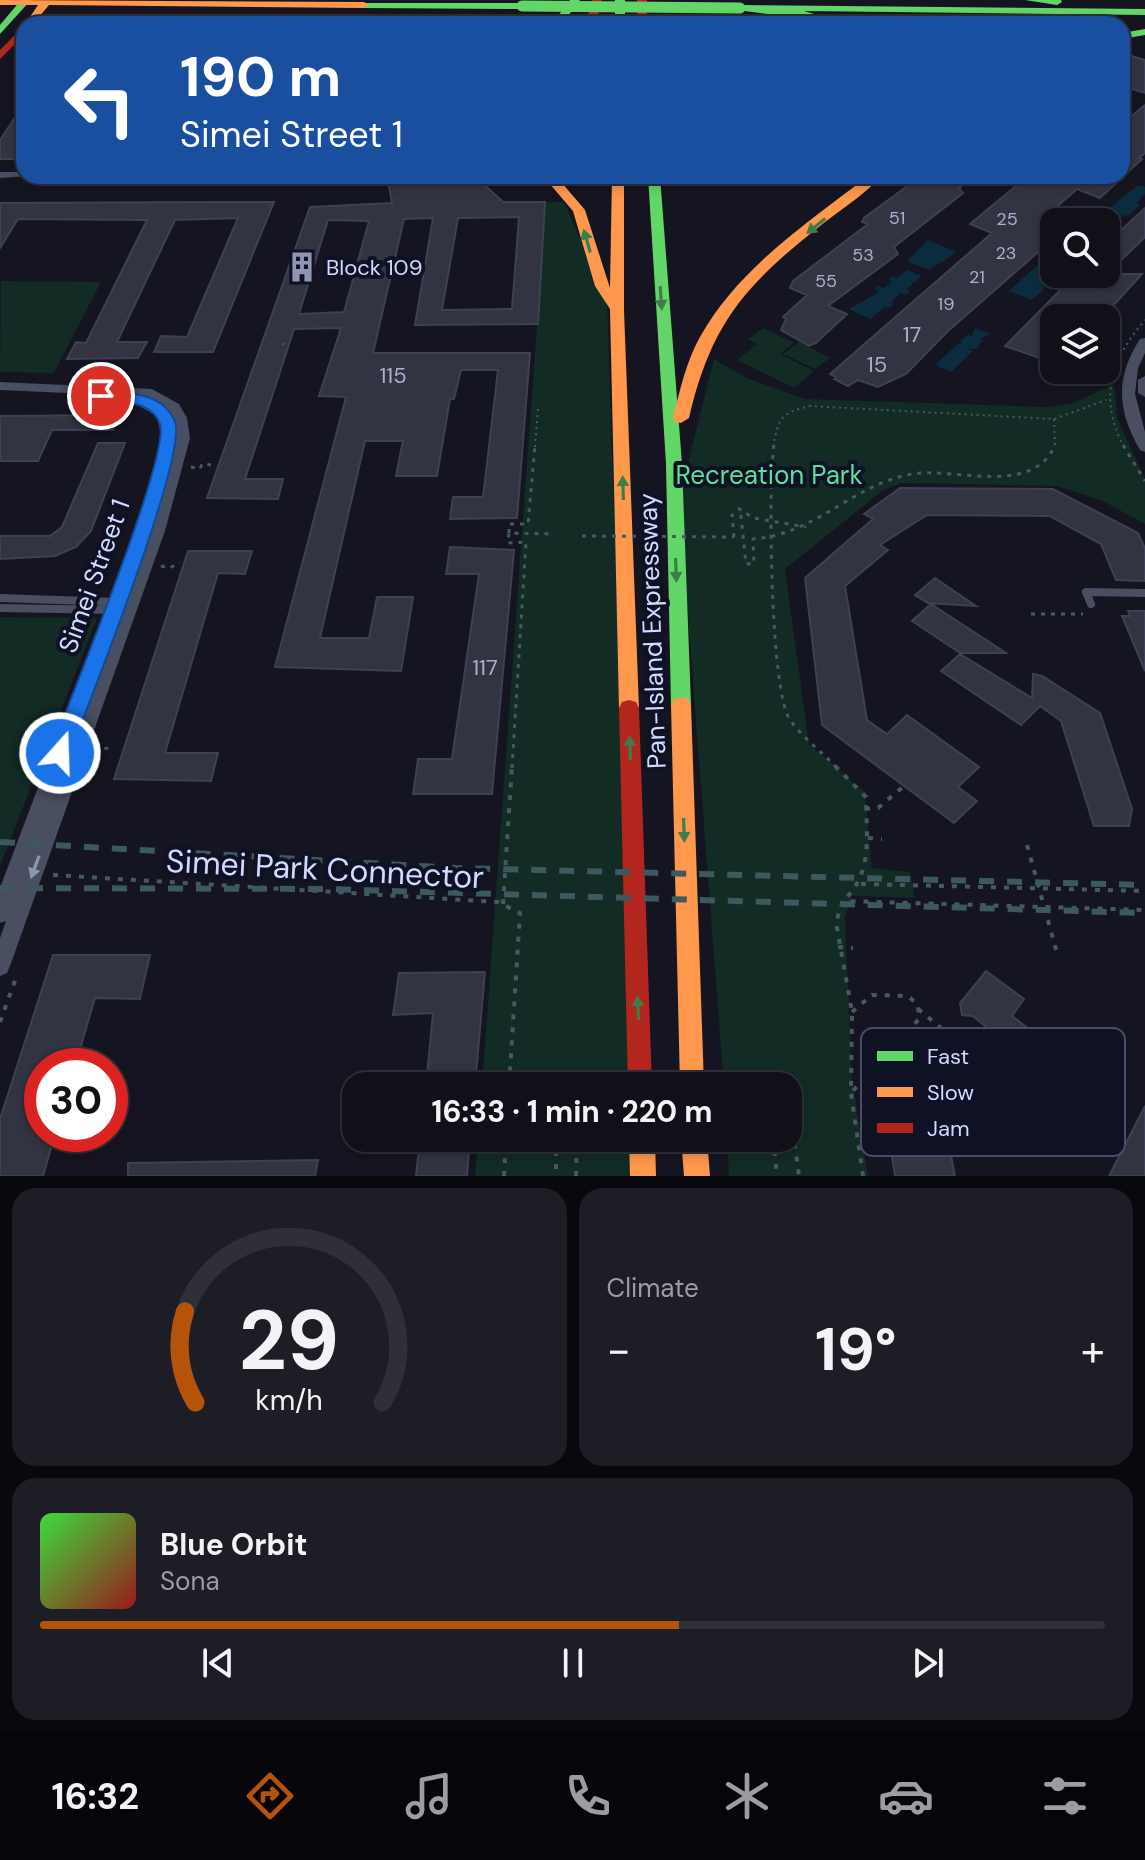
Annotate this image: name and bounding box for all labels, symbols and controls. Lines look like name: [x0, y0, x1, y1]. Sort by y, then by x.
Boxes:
text: 190 m: [180, 40, 341, 113]
icon: left: [48, 48, 152, 152]
text: Simei Street 1: [180, 111, 403, 158]
house number: 51: [889, 206, 905, 230]
house number: 25: [996, 207, 1018, 231]
map controls: [1040, 208, 1120, 384]
button: search: [1040, 208, 1120, 288]
one-way arrow: [807, 217, 827, 234]
one-way arrow: [580, 228, 593, 252]
house number: 23: [995, 241, 1017, 265]
house number: 53: [852, 243, 874, 267]
building icon: Block 109: [285, 250, 319, 284]
place label: Block 109: [326, 253, 422, 282]
house number: 21: [969, 265, 985, 289]
house number: 55: [815, 269, 837, 293]
one-way arrow: [655, 286, 668, 311]
house number: 19: [938, 292, 954, 316]
button: layers: [1040, 304, 1120, 384]
house number: 17: [903, 320, 921, 349]
house number: 15: [867, 350, 887, 379]
house number: 115: [379, 361, 407, 390]
pin: [67, 362, 135, 430]
icon: arrive: [79, 374, 123, 418]
park label: Recreation Park: [675, 458, 863, 492]
one-way arrow: [616, 475, 629, 500]
street label: Pan-Island Expressway: [630, 493, 674, 769]
street label: Simei Street 1: [50, 494, 138, 658]
one-way arrow: [670, 558, 683, 583]
house number: 117: [472, 653, 498, 682]
position arrow: [18, 711, 102, 795]
one-way arrow: [624, 735, 637, 760]
one-way arrow: [677, 818, 690, 843]
street label: Simei Park Connector: [165, 840, 485, 898]
one-way arrow: [28, 855, 41, 879]
one-way arrow: [632, 995, 645, 1020]
legend: [861, 1028, 1125, 1156]
text: Fast: [927, 1042, 969, 1071]
speed limit sign: 30: [24, 1048, 128, 1152]
text: Slow: [927, 1078, 974, 1107]
text: 16:33 · 1 min · 220 m: [432, 1092, 712, 1131]
text: Jam: [927, 1114, 970, 1143]
text: Climate: [607, 1271, 699, 1305]
text: 29: [239, 1286, 339, 1395]
text: 19°: [815, 1310, 897, 1389]
text: −: [607, 1321, 631, 1379]
text: +: [1081, 1321, 1105, 1379]
text: km/h: [255, 1382, 323, 1419]
text: Blue Orbit: [160, 1525, 307, 1564]
text: Sona: [160, 1564, 220, 1598]
icon: previous: [196, 1641, 240, 1685]
icon: pause: [551, 1641, 595, 1685]
icon: next: [906, 1641, 950, 1685]
icon: directions: [242, 1768, 298, 1824]
icon: music: [401, 1768, 457, 1824]
icon: phone: [560, 1768, 616, 1824]
icon: climate: [719, 1768, 775, 1824]
icon: car: [878, 1768, 934, 1824]
icon: filters: [1037, 1768, 1093, 1824]
text: 16:32: [52, 1773, 139, 1820]

